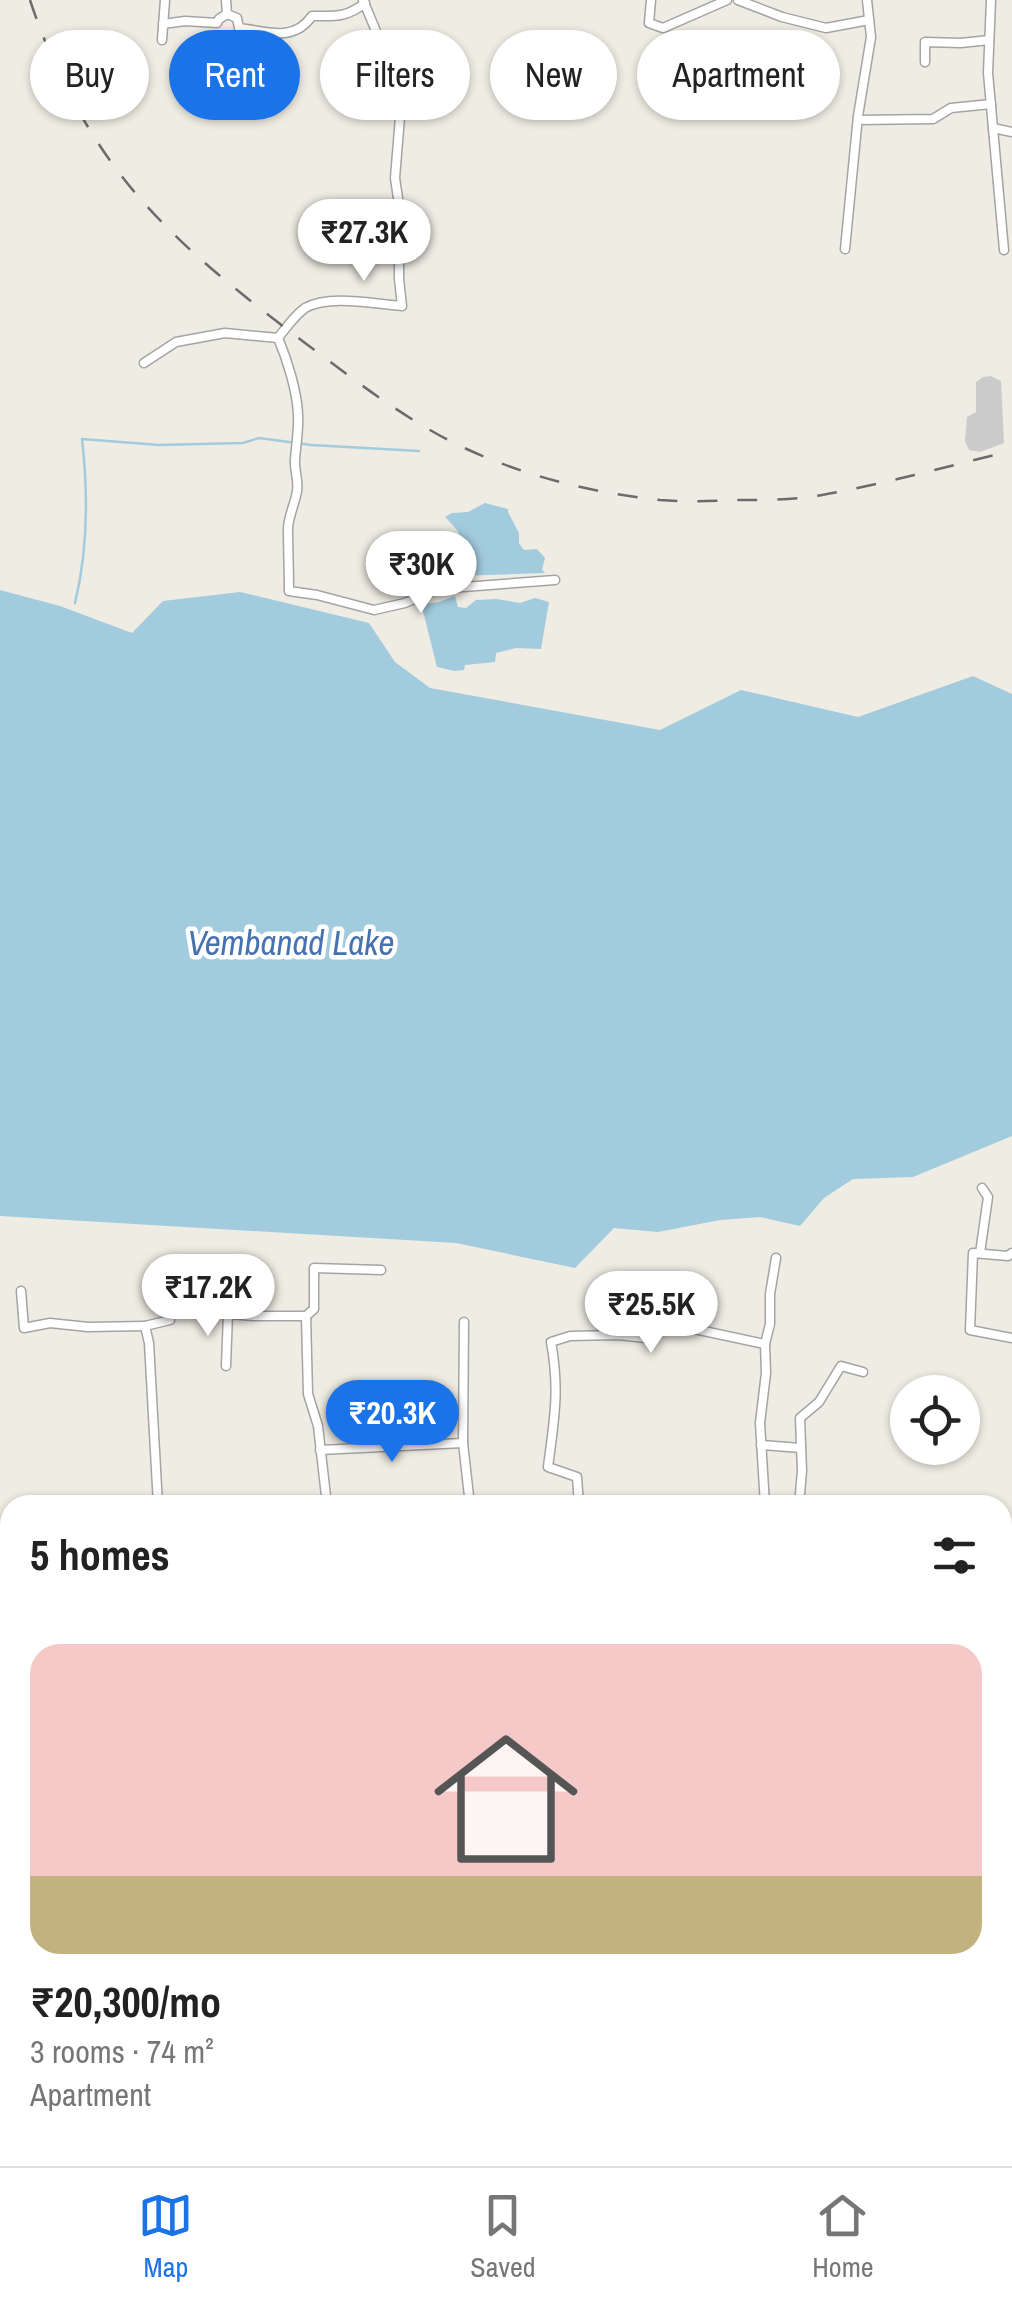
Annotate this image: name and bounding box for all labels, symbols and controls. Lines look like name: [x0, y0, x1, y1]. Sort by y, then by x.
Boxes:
chip: Buy: [30, 30, 149, 120]
chip: Rent: [169, 30, 300, 120]
chip: Filters: [320, 30, 470, 120]
chip: New: [490, 30, 617, 120]
chip: Apartment: [637, 30, 840, 120]
pin: ₹27.3K: [283, 199, 445, 284]
text: ₹27.3K: [320, 210, 408, 253]
pin: ₹30K: [362, 531, 480, 616]
text: ₹30K: [388, 542, 454, 585]
water label: Vembanad Lake: [187, 919, 395, 966]
pin: ₹17.2K: [127, 1254, 289, 1339]
text: ₹17.2K: [164, 1265, 252, 1308]
pin: ₹25.5K: [570, 1271, 732, 1356]
text: ₹25.5K: [607, 1282, 695, 1325]
map controls: [890, 1375, 980, 1465]
button: locate: [890, 1375, 980, 1465]
pin: ₹20.3K: [311, 1380, 473, 1465]
text: ₹20.3K: [348, 1391, 436, 1434]
text: 5 homes: [30, 1527, 170, 1583]
icon: filters: [927, 1528, 982, 1583]
icon: home: [416, 1709, 596, 1889]
text: ₹20,300/mo: [30, 1974, 221, 2030]
text: 3 rooms · 74 m²: [30, 2030, 214, 2073]
text: Apartment: [30, 2073, 151, 2116]
tab: Map: [138, 2188, 193, 2286]
tab: Saved: [470, 2188, 535, 2286]
tab: Home: [812, 2188, 874, 2286]

